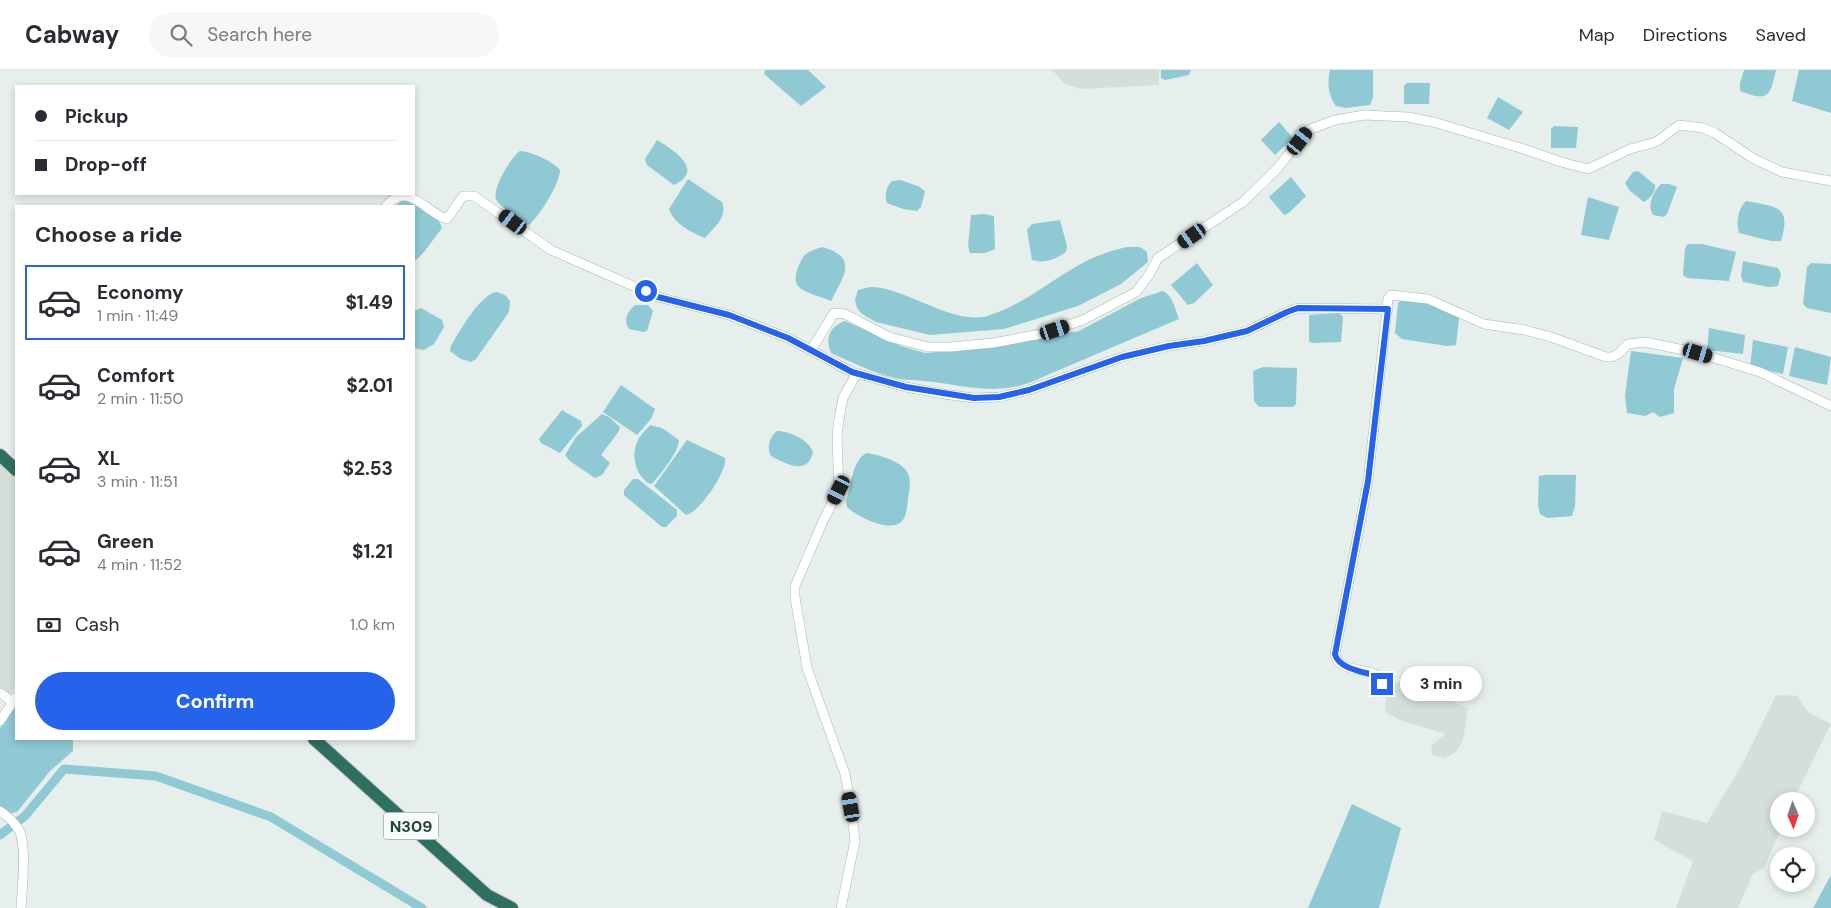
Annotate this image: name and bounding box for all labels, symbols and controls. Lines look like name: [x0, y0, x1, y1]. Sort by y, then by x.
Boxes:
search box: [149, 12, 499, 57]
text: Cabway: [25, 19, 119, 50]
icon: search: [167, 21, 195, 49]
text: Search here: [207, 22, 312, 47]
text: Map: [1579, 23, 1615, 47]
text: Directions: [1643, 23, 1728, 47]
text: Saved: [1756, 23, 1806, 47]
text: Pickup: [65, 104, 129, 129]
car: [1284, 125, 1315, 157]
text: Drop-off: [65, 152, 147, 177]
car: [496, 207, 529, 237]
text: Choose a ride: [35, 220, 183, 249]
car: [1175, 221, 1208, 251]
icon: car: [37, 280, 82, 325]
text: Economy: [97, 280, 184, 305]
route start: [635, 280, 657, 302]
text: $1.49: [345, 290, 393, 315]
text: 1 min · 11:49: [97, 305, 178, 326]
car: [1038, 318, 1071, 342]
car: [1681, 341, 1714, 365]
icon: car: [37, 363, 82, 408]
text: Comfort: [97, 363, 175, 388]
text: $2.01: [346, 373, 393, 398]
text: 2 min · 11:50: [97, 388, 183, 409]
icon: car: [37, 446, 82, 491]
text: XL: [97, 446, 120, 471]
text: $2.53: [342, 456, 393, 481]
text: 3 min · 11:51: [97, 471, 178, 492]
car: [825, 473, 852, 507]
icon: car: [37, 529, 82, 574]
text: Green: [97, 529, 154, 554]
text: $1.21: [352, 539, 393, 564]
text: 4 min · 11:52: [97, 554, 182, 575]
icon: cash: [35, 611, 63, 639]
text: Cash: [75, 612, 119, 637]
text: 1.0 km: [350, 614, 395, 635]
callout: 3 min: [1400, 666, 1482, 702]
button: Confirm: [35, 672, 395, 730]
route end: [1371, 673, 1393, 695]
text: 3 min: [1420, 673, 1462, 694]
car: [841, 791, 860, 823]
north arrow: [1770, 792, 1815, 838]
map controls: [1770, 792, 1815, 892]
road number: N309: [384, 812, 438, 839]
button: locate: [1770, 847, 1815, 892]

